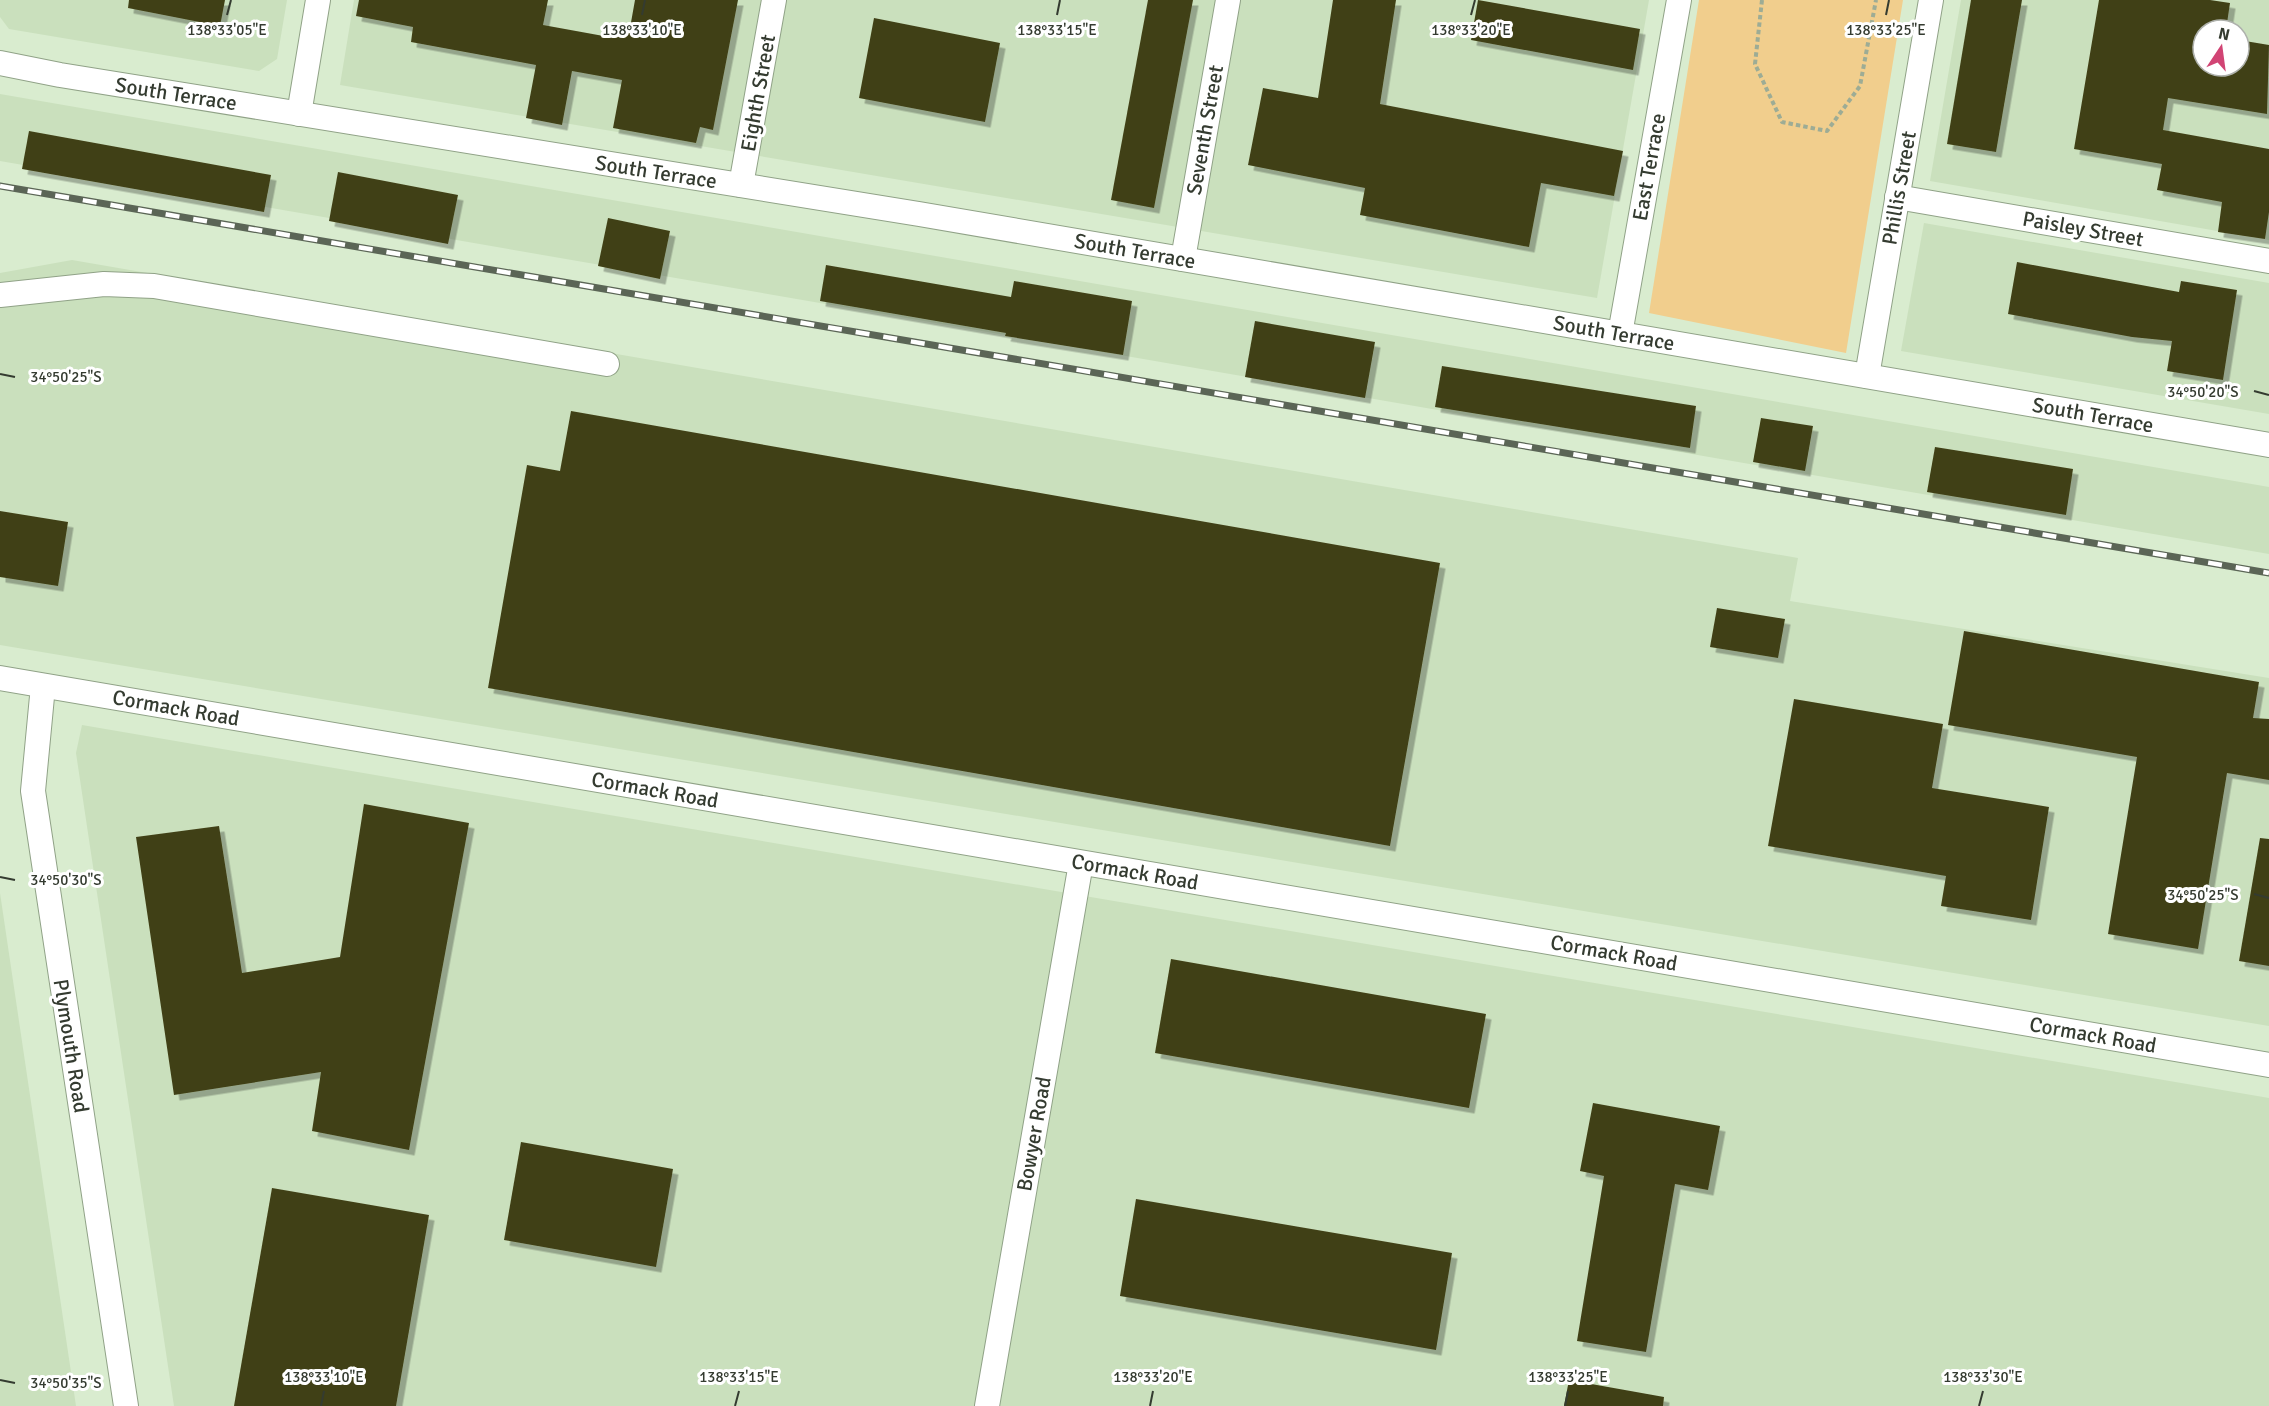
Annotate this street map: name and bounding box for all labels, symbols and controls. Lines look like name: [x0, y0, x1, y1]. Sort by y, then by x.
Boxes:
north arrow: [2191, 18, 2251, 78]
text: 138°33'05"E: [187, 21, 267, 39]
text: 138°33'10"E: [602, 21, 682, 39]
text: 138°33'15"E: [1017, 21, 1097, 39]
text: 138°33'20"E: [1431, 21, 1511, 39]
text: 138°33'25"E: [1846, 21, 1926, 39]
text: N: [2216, 23, 2232, 45]
street label: Eighth Street: [735, 33, 781, 153]
street label: Seventh Street: [1181, 63, 1229, 197]
street label: South Terrace: [113, 72, 239, 116]
street label: East Terrace: [1627, 111, 1671, 223]
street label: Phillis Street: [1876, 129, 1922, 247]
street label: South Terrace: [593, 150, 719, 194]
street label: Paisley Street: [2020, 206, 2146, 252]
street label: South Terrace: [1072, 228, 1198, 274]
street label: South Terrace: [1551, 310, 1677, 356]
text: 34°50'25"S: [30, 368, 102, 386]
text: 34°50'20"S: [2167, 383, 2239, 401]
street label: South Terrace: [2030, 392, 2156, 438]
street label: Cormack Road: [110, 684, 242, 732]
street label: Cormack Road: [589, 766, 721, 814]
street label: Cormack Road: [1069, 848, 1201, 896]
text: 34°50'30"S: [30, 871, 102, 889]
text: 34°50'25"S: [2167, 886, 2239, 904]
street label: Cormack Road: [1548, 929, 1680, 977]
street label: Plymouth Road: [48, 977, 94, 1115]
street label: Cormack Road: [2027, 1011, 2159, 1059]
street label: Bowyer Road: [1011, 1075, 1057, 1193]
text: 138°33'10"E: [284, 1368, 364, 1386]
text: 138°33'15"E: [699, 1368, 779, 1386]
text: 138°33'20"E: [1113, 1368, 1193, 1386]
text: 138°33'25"E: [1528, 1368, 1608, 1386]
text: 138°33'30"E: [1943, 1368, 2023, 1386]
text: 34°50'35"S: [30, 1374, 102, 1392]

